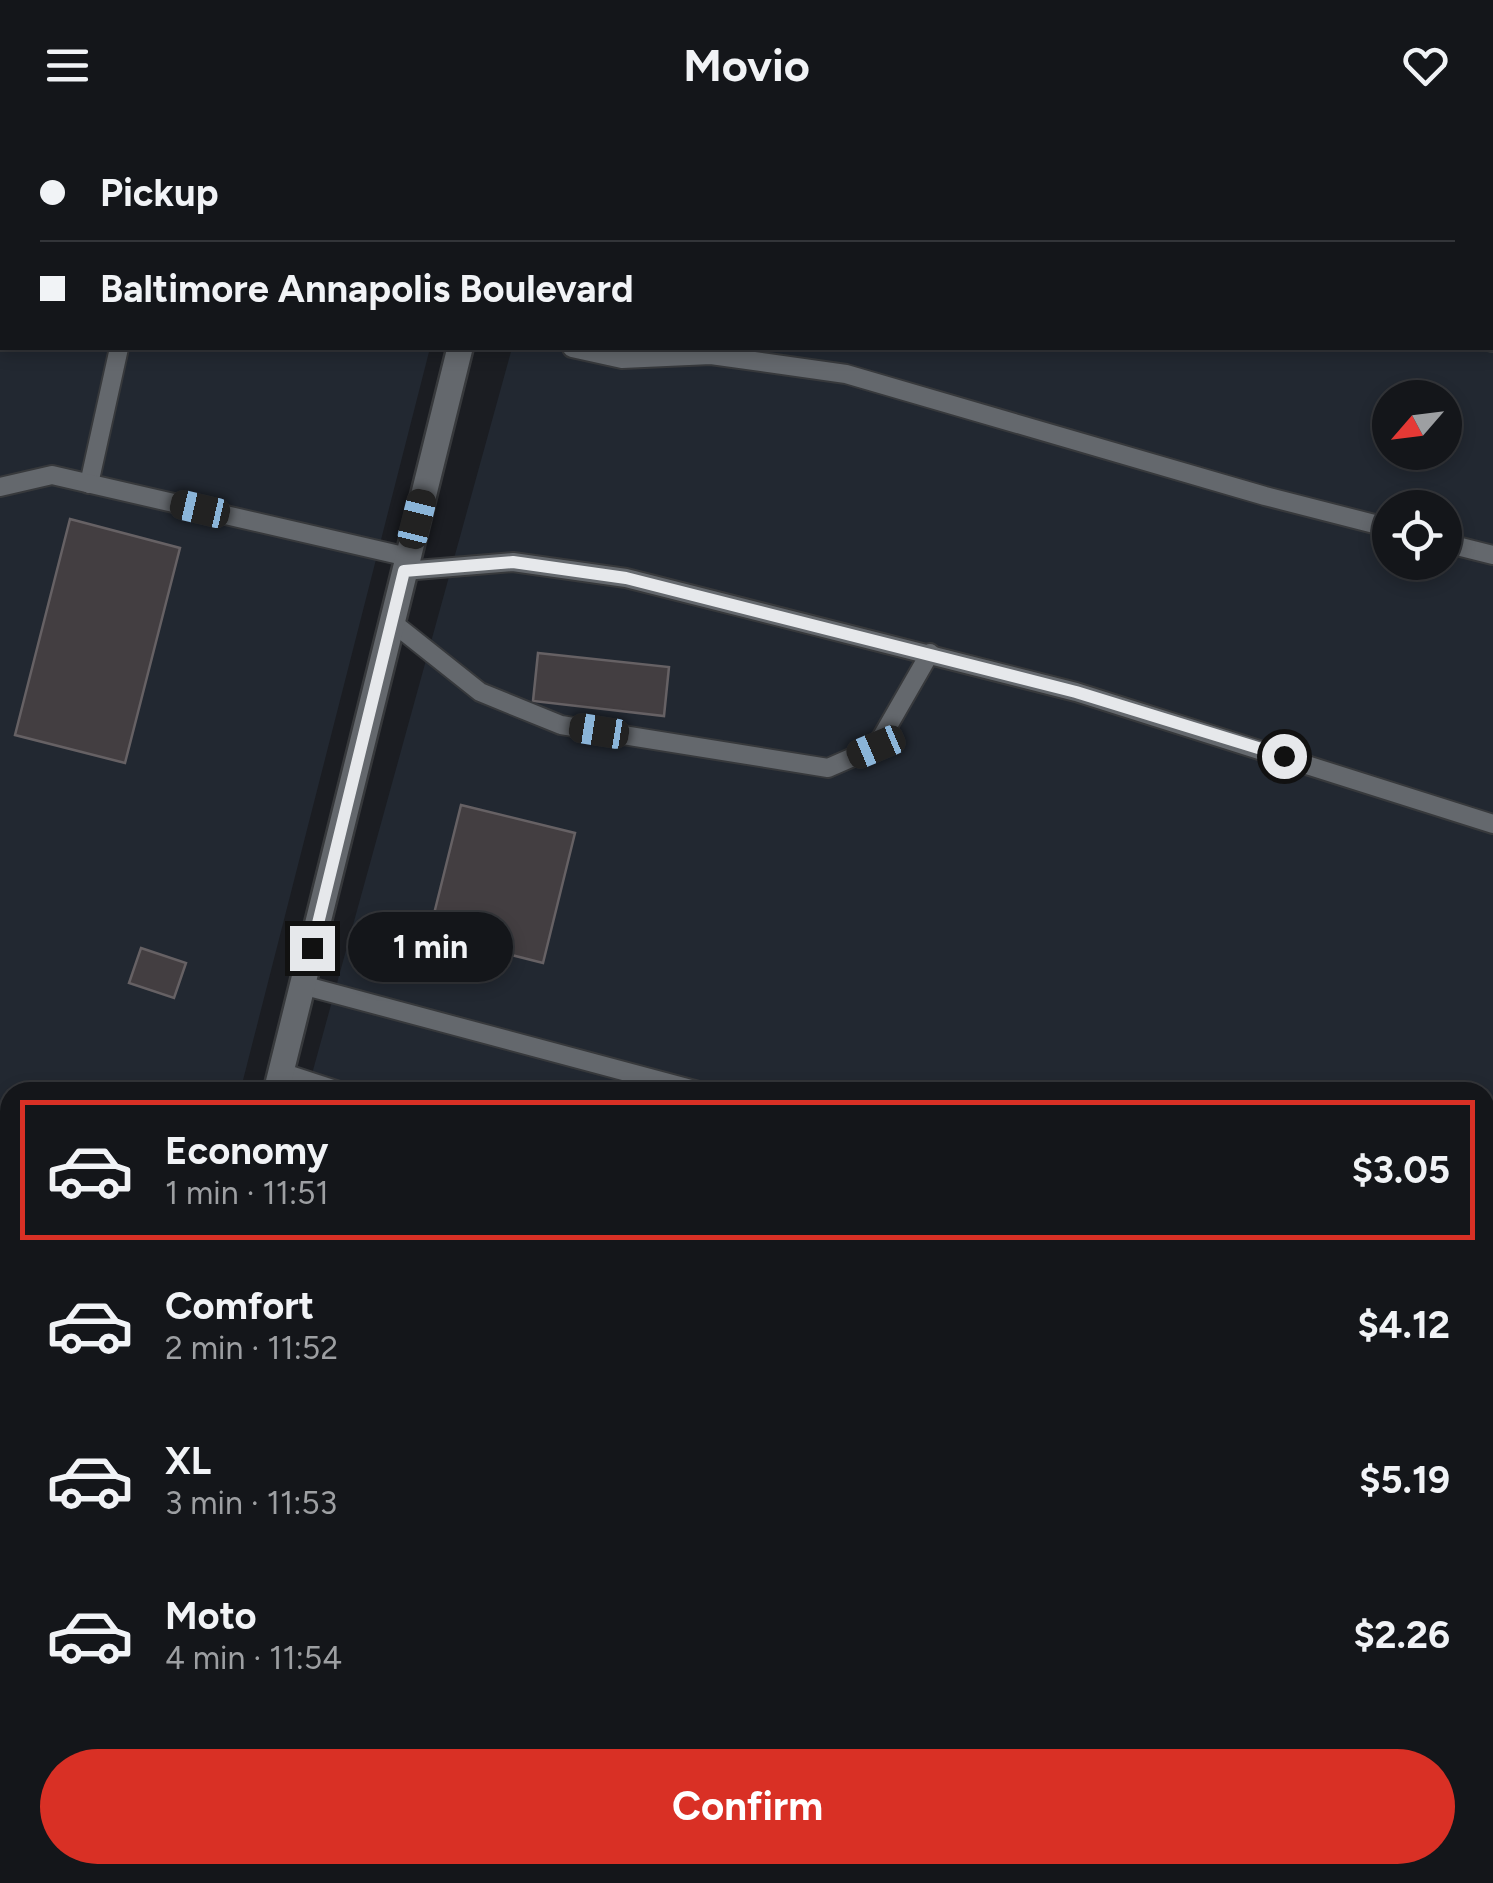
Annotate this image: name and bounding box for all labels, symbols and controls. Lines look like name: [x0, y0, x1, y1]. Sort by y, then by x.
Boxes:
icon: menu: [40, 38, 95, 93]
text: Movio: [683, 38, 810, 92]
icon: heart: [1398, 38, 1453, 93]
text: Pickup: [100, 170, 218, 216]
text: Baltimore Annapolis Boulevard: [100, 266, 634, 312]
north arrow: [1372, 380, 1462, 470]
map controls: [1372, 380, 1462, 580]
car: [395, 486, 439, 552]
car: [167, 488, 233, 530]
button: locate: [1372, 490, 1462, 580]
car: [567, 711, 631, 751]
car: [843, 721, 909, 773]
route start: [1262, 734, 1307, 779]
callout: 1 min: [347, 913, 512, 983]
route end: [290, 926, 335, 971]
text: 1 min: [393, 928, 468, 966]
icon: car: [45, 1125, 135, 1215]
text: Economy: [165, 1128, 328, 1174]
text: $3.05: [1352, 1147, 1450, 1193]
text: 1 min · 11:51: [165, 1174, 329, 1212]
icon: car: [45, 1280, 135, 1370]
text: Comfort: [165, 1283, 314, 1329]
text: $4.12: [1357, 1302, 1450, 1348]
text: 2 min · 11:52: [165, 1329, 338, 1367]
icon: car: [45, 1435, 135, 1525]
text: XL: [165, 1438, 211, 1484]
text: $5.19: [1359, 1457, 1450, 1503]
text: 3 min · 11:53: [165, 1484, 337, 1522]
icon: car: [45, 1590, 135, 1680]
text: Moto: [165, 1593, 257, 1639]
text: $2.26: [1353, 1612, 1450, 1658]
text: 4 min · 11:54: [165, 1639, 342, 1677]
button: Confirm: [40, 1749, 1455, 1864]

